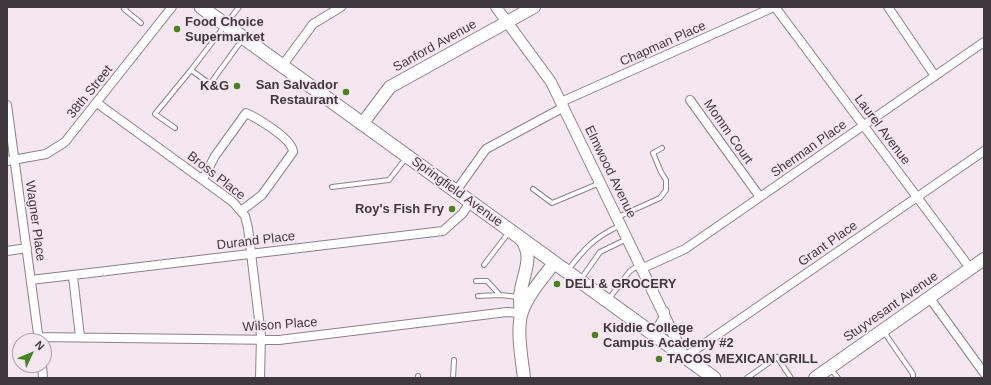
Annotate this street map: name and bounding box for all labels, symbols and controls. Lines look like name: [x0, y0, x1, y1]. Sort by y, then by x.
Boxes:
place label: Food Choice Supermarket: [185, 14, 264, 45]
street label: Sanford Avenue: [391, 17, 479, 75]
street label: Chapman Place: [618, 18, 708, 70]
marker: Food Choice Supermarket: [172, 24, 182, 34]
street label: 38th Street: [64, 62, 116, 122]
place label: San Salvador Restaurant: [256, 77, 338, 108]
place label: K&G: [200, 78, 229, 94]
marker: K&G: [232, 81, 242, 91]
marker: San Salvador Restaurant: [341, 87, 351, 97]
street label: Laurel Avenue: [851, 92, 913, 168]
street label: Momm Court: [700, 97, 756, 167]
street label: Sherman Place: [768, 117, 850, 181]
street label: Elmwood Avenue: [581, 123, 639, 221]
street label: Bross Place: [184, 149, 248, 203]
street label: Springfield Avenue: [408, 154, 506, 230]
street label: Wagner Place: [22, 180, 48, 262]
place label: Roy's Fish Fry: [355, 201, 444, 217]
marker: Roy's Fish Fry: [447, 204, 457, 214]
street label: Grant Place: [795, 218, 861, 270]
street label: Durand Place: [216, 228, 296, 254]
street label: Stuyvesant Avenue: [841, 269, 941, 345]
place label: DELI & GROCERY: [565, 276, 676, 292]
marker: DELI & GROCERY: [552, 279, 562, 289]
street label: Wilson Place: [242, 315, 318, 335]
place label: Kiddie College Campus Academy #2: [603, 320, 734, 351]
marker: Kiddie College Campus Academy #2: [590, 330, 600, 340]
north arrow: [12, 333, 52, 373]
text: N: [33, 338, 47, 352]
place label: TACOS MEXICAN GRILL: [667, 351, 818, 367]
marker: TACOS MEXICAN GRILL: [654, 354, 664, 364]

